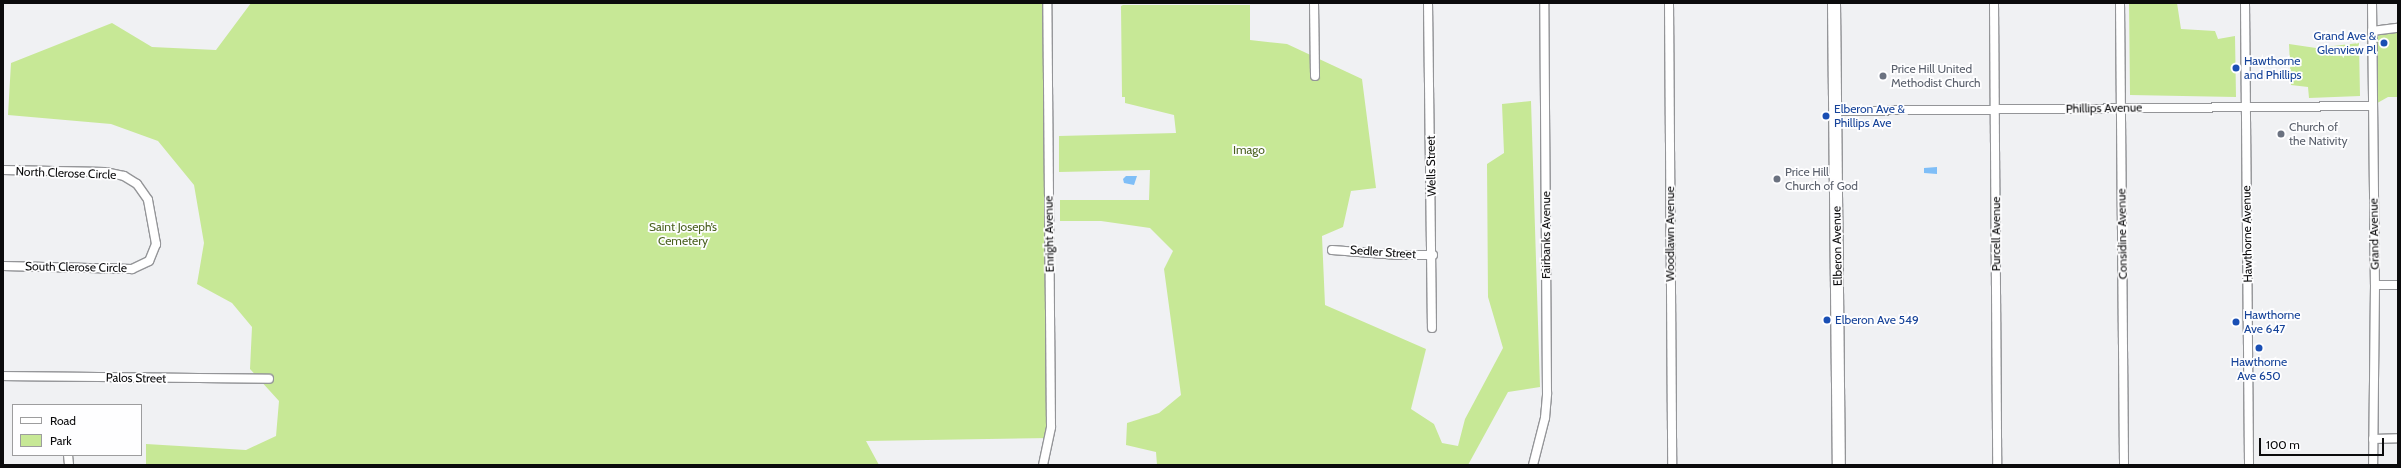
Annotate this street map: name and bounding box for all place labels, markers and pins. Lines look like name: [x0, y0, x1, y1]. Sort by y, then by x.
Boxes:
place label: Grand Ave & Glenview Pl: [2314, 29, 2376, 57]
marker: Grand Ave & Glenview Pl: [2379, 38, 2389, 48]
place label: Hawthorne and Phillips: [2244, 54, 2302, 82]
place label: Price Hill United Methodist Church: [1891, 62, 1981, 90]
marker: Hawthorne and Phillips: [2231, 63, 2241, 73]
marker: Price Hill United Methodist Church: [1878, 71, 1888, 81]
place label: Elberon Ave & Phillips Ave: [1834, 102, 1905, 130]
marker: Elberon Ave & Phillips Ave: [1821, 111, 1831, 121]
place label: Church of the Nativity: [2289, 120, 2347, 148]
marker: Church of the Nativity: [2276, 129, 2286, 139]
place label: Price Hill Church of God: [1785, 165, 1858, 193]
marker: Price Hill Church of God: [1772, 174, 1782, 184]
place label: Hawthorne Ave 647: [2244, 308, 2300, 336]
place label: Elberon Ave 549: [1835, 313, 1919, 327]
marker: Elberon Ave 549: [1822, 315, 1832, 325]
marker: Hawthorne Ave 647: [2231, 317, 2241, 327]
marker: Hawthorne Ave 650: [2254, 343, 2264, 353]
place label: Hawthorne Ave 650: [2231, 355, 2287, 383]

